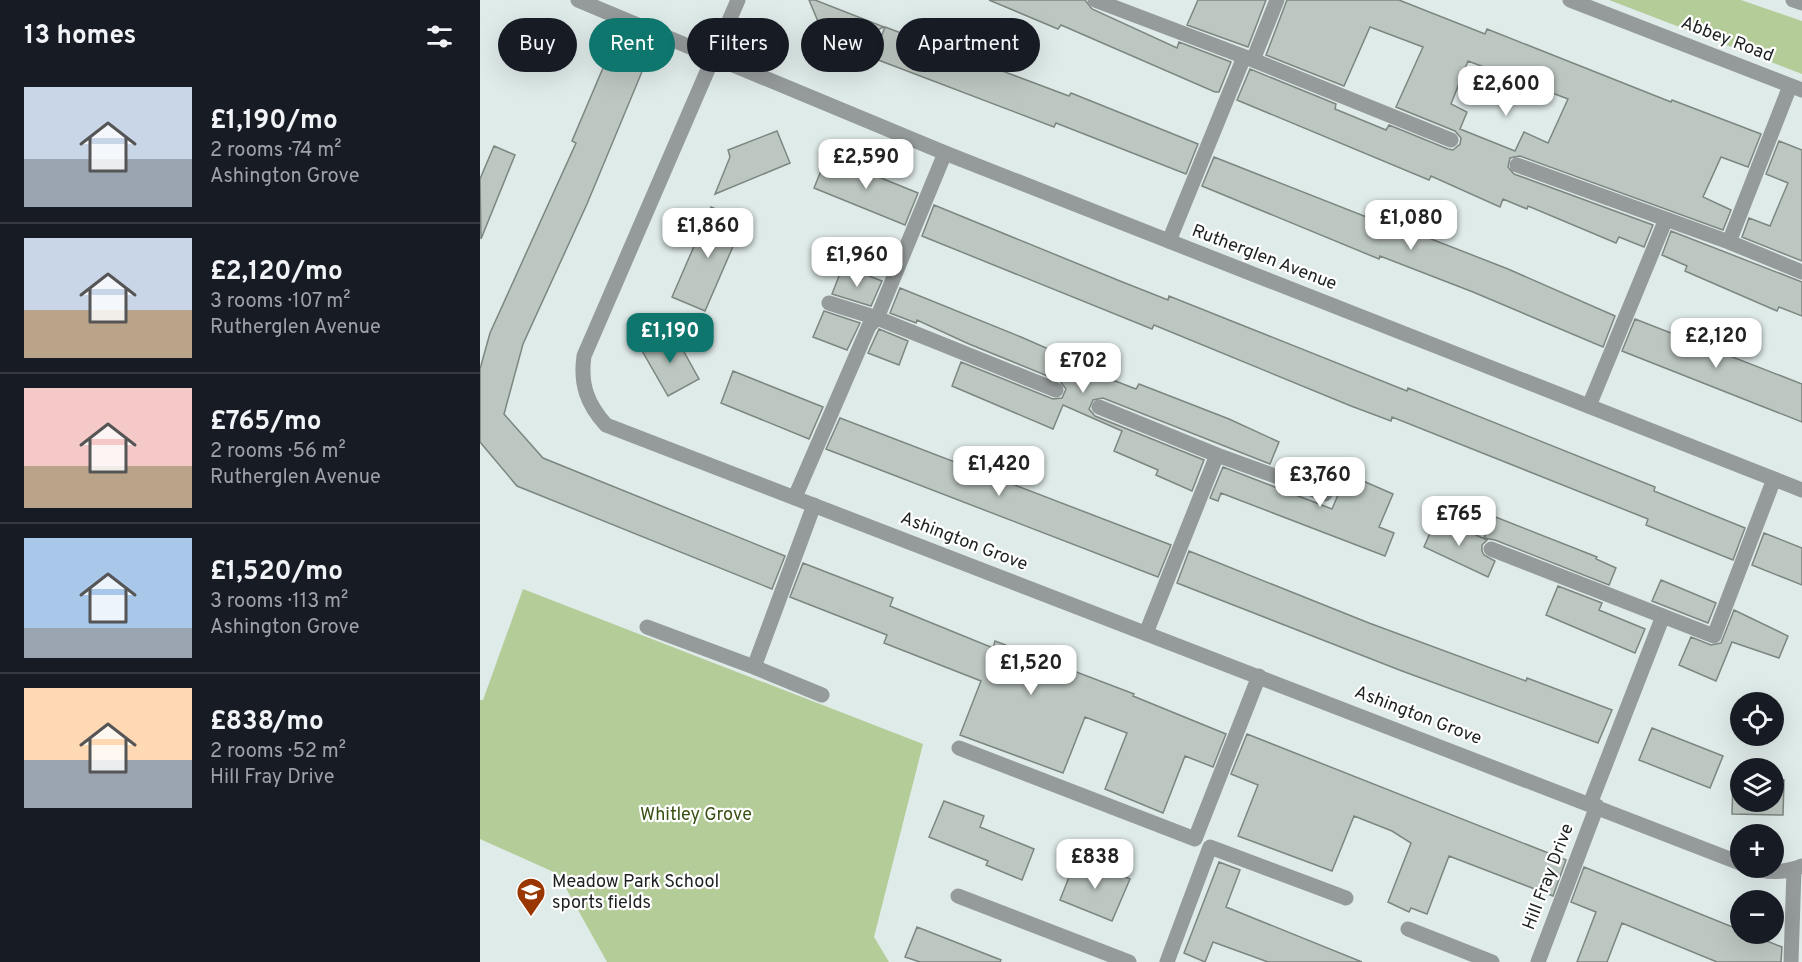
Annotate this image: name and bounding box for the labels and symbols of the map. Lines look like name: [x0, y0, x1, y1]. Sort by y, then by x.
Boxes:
street label: Abbey Road: [1677, 12, 1777, 68]
pin: £2,600: [1457, 66, 1555, 117]
pin: £2,590: [817, 139, 915, 190]
pin: £1,080: [1362, 200, 1460, 251]
pin: £1,860: [659, 208, 757, 259]
street label: Rutherglen Avenue: [1188, 220, 1340, 296]
pin: £1,960: [808, 237, 906, 288]
pin: £1,190: [621, 313, 719, 364]
pin: £2,120: [1667, 318, 1765, 369]
pin: £702: [1047, 343, 1119, 394]
pin: £1,420: [950, 446, 1048, 497]
pin: £3,760: [1271, 457, 1369, 508]
pin: £765: [1423, 496, 1495, 547]
street label: Ashington Grove: [897, 507, 1031, 577]
pin: £1,520: [982, 645, 1080, 696]
street label: Ashington Grove: [1351, 681, 1485, 751]
park label: Whitley Grove: [640, 804, 752, 827]
street label: Hill Fray Drive: [1518, 821, 1580, 933]
pin: £838: [1059, 839, 1131, 890]
place label: Meadow Park School sports fields: [552, 871, 719, 915]
school or university icon: Meadow Park School sports fields: [515, 876, 547, 918]

